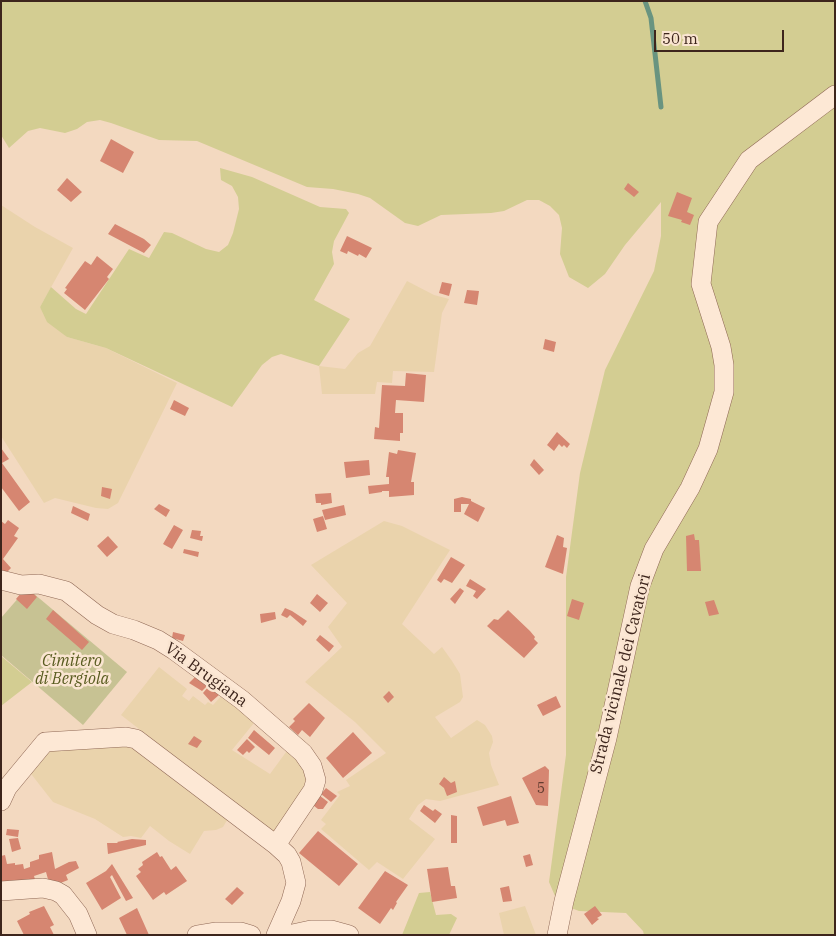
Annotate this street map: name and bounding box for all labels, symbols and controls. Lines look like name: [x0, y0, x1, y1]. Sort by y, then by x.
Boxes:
scale bar: [656, 20, 786, 52]
text: 50 m: [662, 29, 698, 48]
street label: Strada vicinale dei Cavatori: [587, 572, 655, 776]
street label: Via Brugiana: [161, 639, 251, 711]
park label: Cimitero di Bergiola: [35, 651, 109, 689]
house number: 5: [537, 781, 545, 797]

